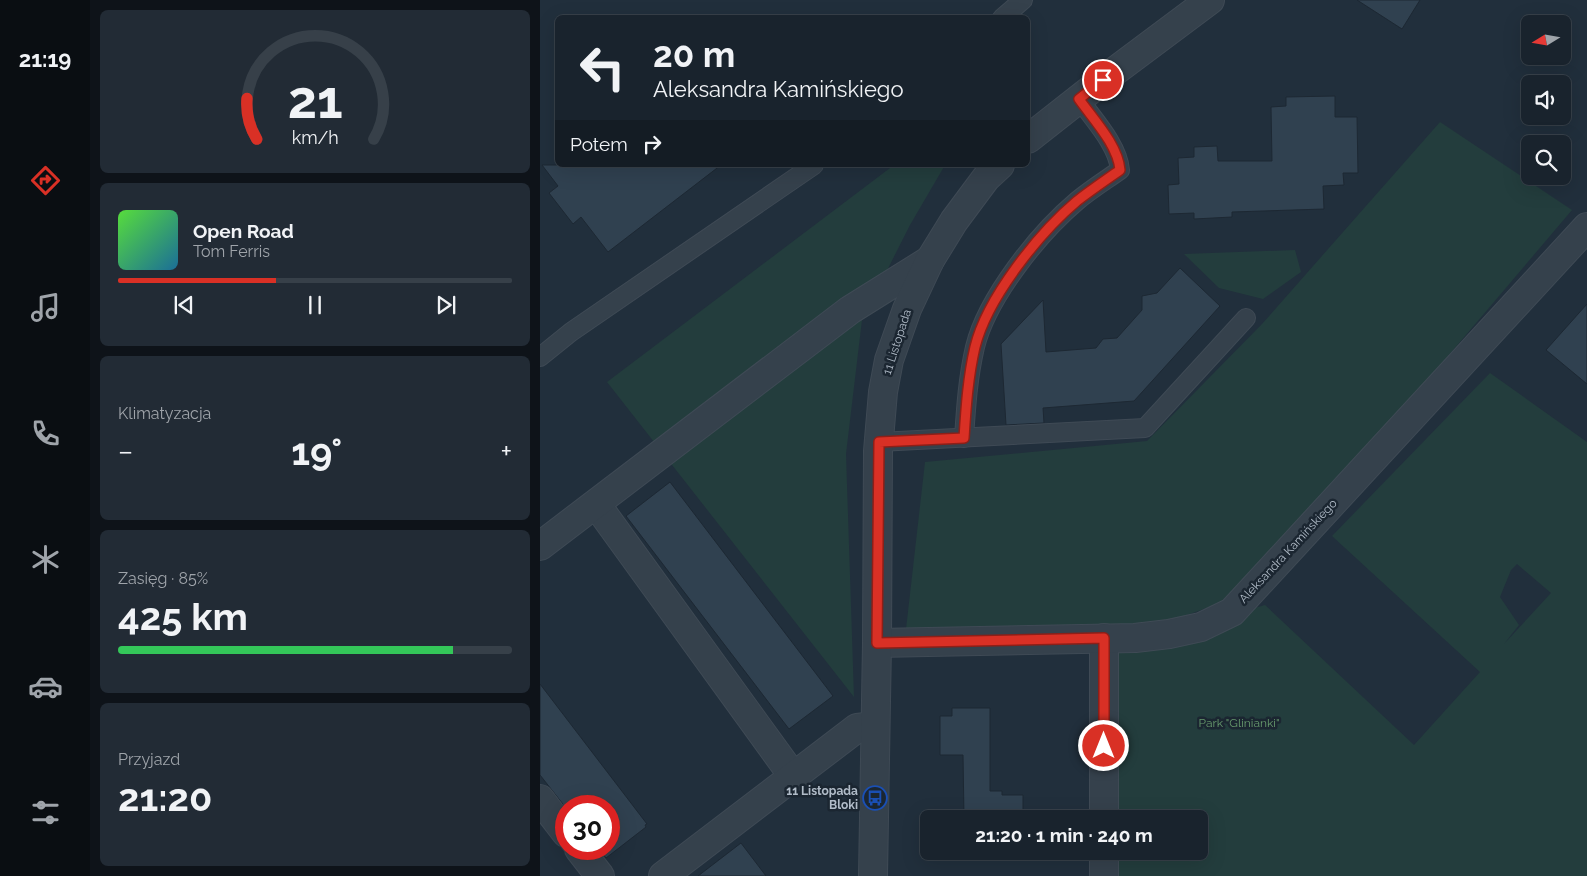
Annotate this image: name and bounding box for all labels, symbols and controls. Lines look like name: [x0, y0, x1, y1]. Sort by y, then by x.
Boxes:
north arrow: [1521, 15, 1571, 65]
map controls: [1521, 15, 1571, 185]
text: 20 m: [653, 34, 735, 75]
icon: left: [570, 35, 635, 100]
text: 21:19: [19, 46, 71, 72]
pin: [1082, 59, 1124, 101]
icon: arrive: [1089, 66, 1117, 94]
text: 21: [287, 69, 343, 130]
button: sound: [1521, 75, 1571, 125]
text: Aleksandra Kamińskiego: [653, 76, 904, 102]
text: km/h: [291, 127, 339, 148]
icon: right: [638, 130, 666, 158]
text: Potem: [570, 133, 628, 155]
button: search: [1521, 135, 1571, 185]
icon: directions: [28, 163, 63, 198]
text: Open Road: [193, 220, 294, 242]
text: Tom Ferris: [193, 242, 270, 261]
icon: music: [28, 290, 63, 325]
icon: previous: [170, 291, 198, 319]
icon: pause: [301, 291, 329, 319]
icon: next: [432, 291, 460, 319]
street label: 11 Listopada: [880, 308, 914, 376]
text: Klimatyzacja: [118, 404, 211, 423]
icon: phone: [28, 416, 63, 451]
text: 19°: [291, 429, 342, 474]
text: −: [118, 435, 133, 468]
text: +: [500, 435, 512, 468]
street label: Aleksandra Kamińskiego: [1236, 496, 1340, 606]
icon: climate: [28, 542, 63, 577]
text: Zasięg · 85%: [118, 569, 208, 588]
text: 425 km: [118, 594, 248, 639]
icon: car: [28, 669, 63, 704]
park label: Park "Glinianki": [1199, 716, 1279, 730]
position arrow: [1077, 719, 1129, 771]
text: Przyjazd: [118, 750, 180, 769]
text: 21:20: [118, 775, 212, 820]
place label: 11 Listopada Bloki: [786, 784, 858, 812]
bus stop icon: 11 Listopada Bloki: [862, 785, 888, 811]
icon: filters: [28, 795, 63, 830]
speed limit sign: 30: [555, 795, 620, 860]
text: 21:20 · 1 min · 240 m: [975, 824, 1153, 846]

